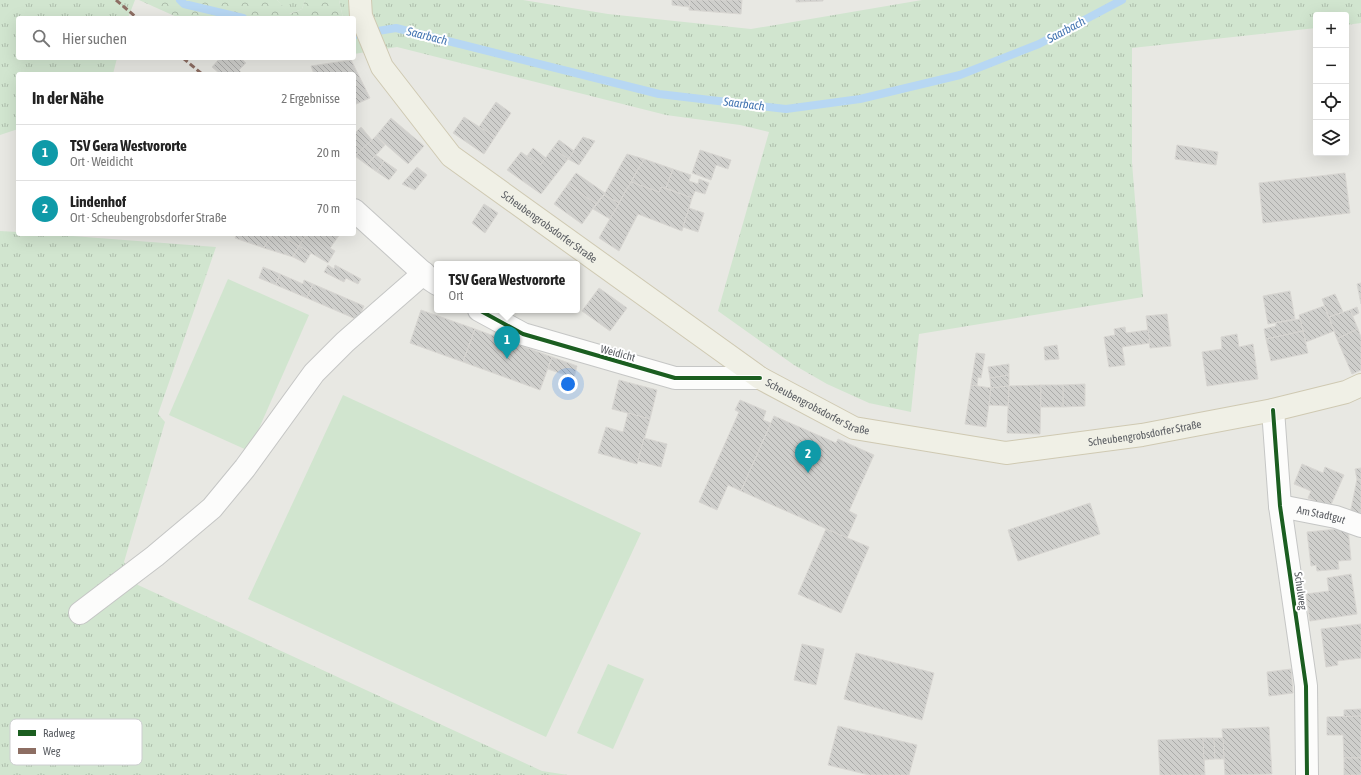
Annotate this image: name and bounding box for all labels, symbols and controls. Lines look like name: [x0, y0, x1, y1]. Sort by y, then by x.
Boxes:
map controls: [1313, 12, 1349, 156]
button: +: [1313, 12, 1349, 48]
water label: Saarbach: [1044, 14, 1088, 46]
search box: [16, 16, 356, 60]
water label: Saarbach: [404, 24, 449, 48]
icon: search: [30, 27, 52, 49]
text: Hier suchen: [62, 30, 127, 47]
button: −: [1313, 48, 1349, 84]
button: locate: [1313, 84, 1349, 120]
text: In der Nähe: [32, 88, 104, 108]
text: 2 Ergebnisse: [281, 91, 340, 106]
water label: Saarbach: [722, 94, 766, 113]
button: layers: [1313, 120, 1349, 156]
text: TSV Gera Westvororte: [70, 137, 187, 154]
text: 1: [42, 145, 48, 160]
text: 20 m: [317, 145, 340, 160]
text: Ort · Weidicht: [70, 154, 133, 169]
street label: Scheubengrobsdorfer Straße: [499, 188, 599, 265]
text: Lindenhof: [70, 193, 126, 210]
text: 2: [42, 201, 48, 216]
text: 70 m: [317, 201, 340, 216]
text: Ort · Scheubengrobsdorfer Straße: [70, 210, 227, 225]
popup: [434, 261, 580, 313]
text: TSV Gera Westvororte: [449, 271, 565, 288]
text: Ort: [449, 288, 464, 303]
pin: 1: [494, 326, 520, 359]
street label: Weidicht: [599, 343, 637, 363]
your location: [558, 374, 578, 394]
street label: Scheubengrobsdorfer Straße: [764, 376, 870, 436]
street label: Scheubengrobsdorfer Straße: [1087, 418, 1202, 448]
pin: 2: [795, 440, 821, 473]
street label: Am Stadtgut: [1296, 503, 1347, 526]
street label: Schulweg: [1292, 571, 1310, 611]
legend: [10, 719, 142, 765]
text: Radweg: [43, 727, 75, 739]
text: Weg: [43, 745, 61, 757]

